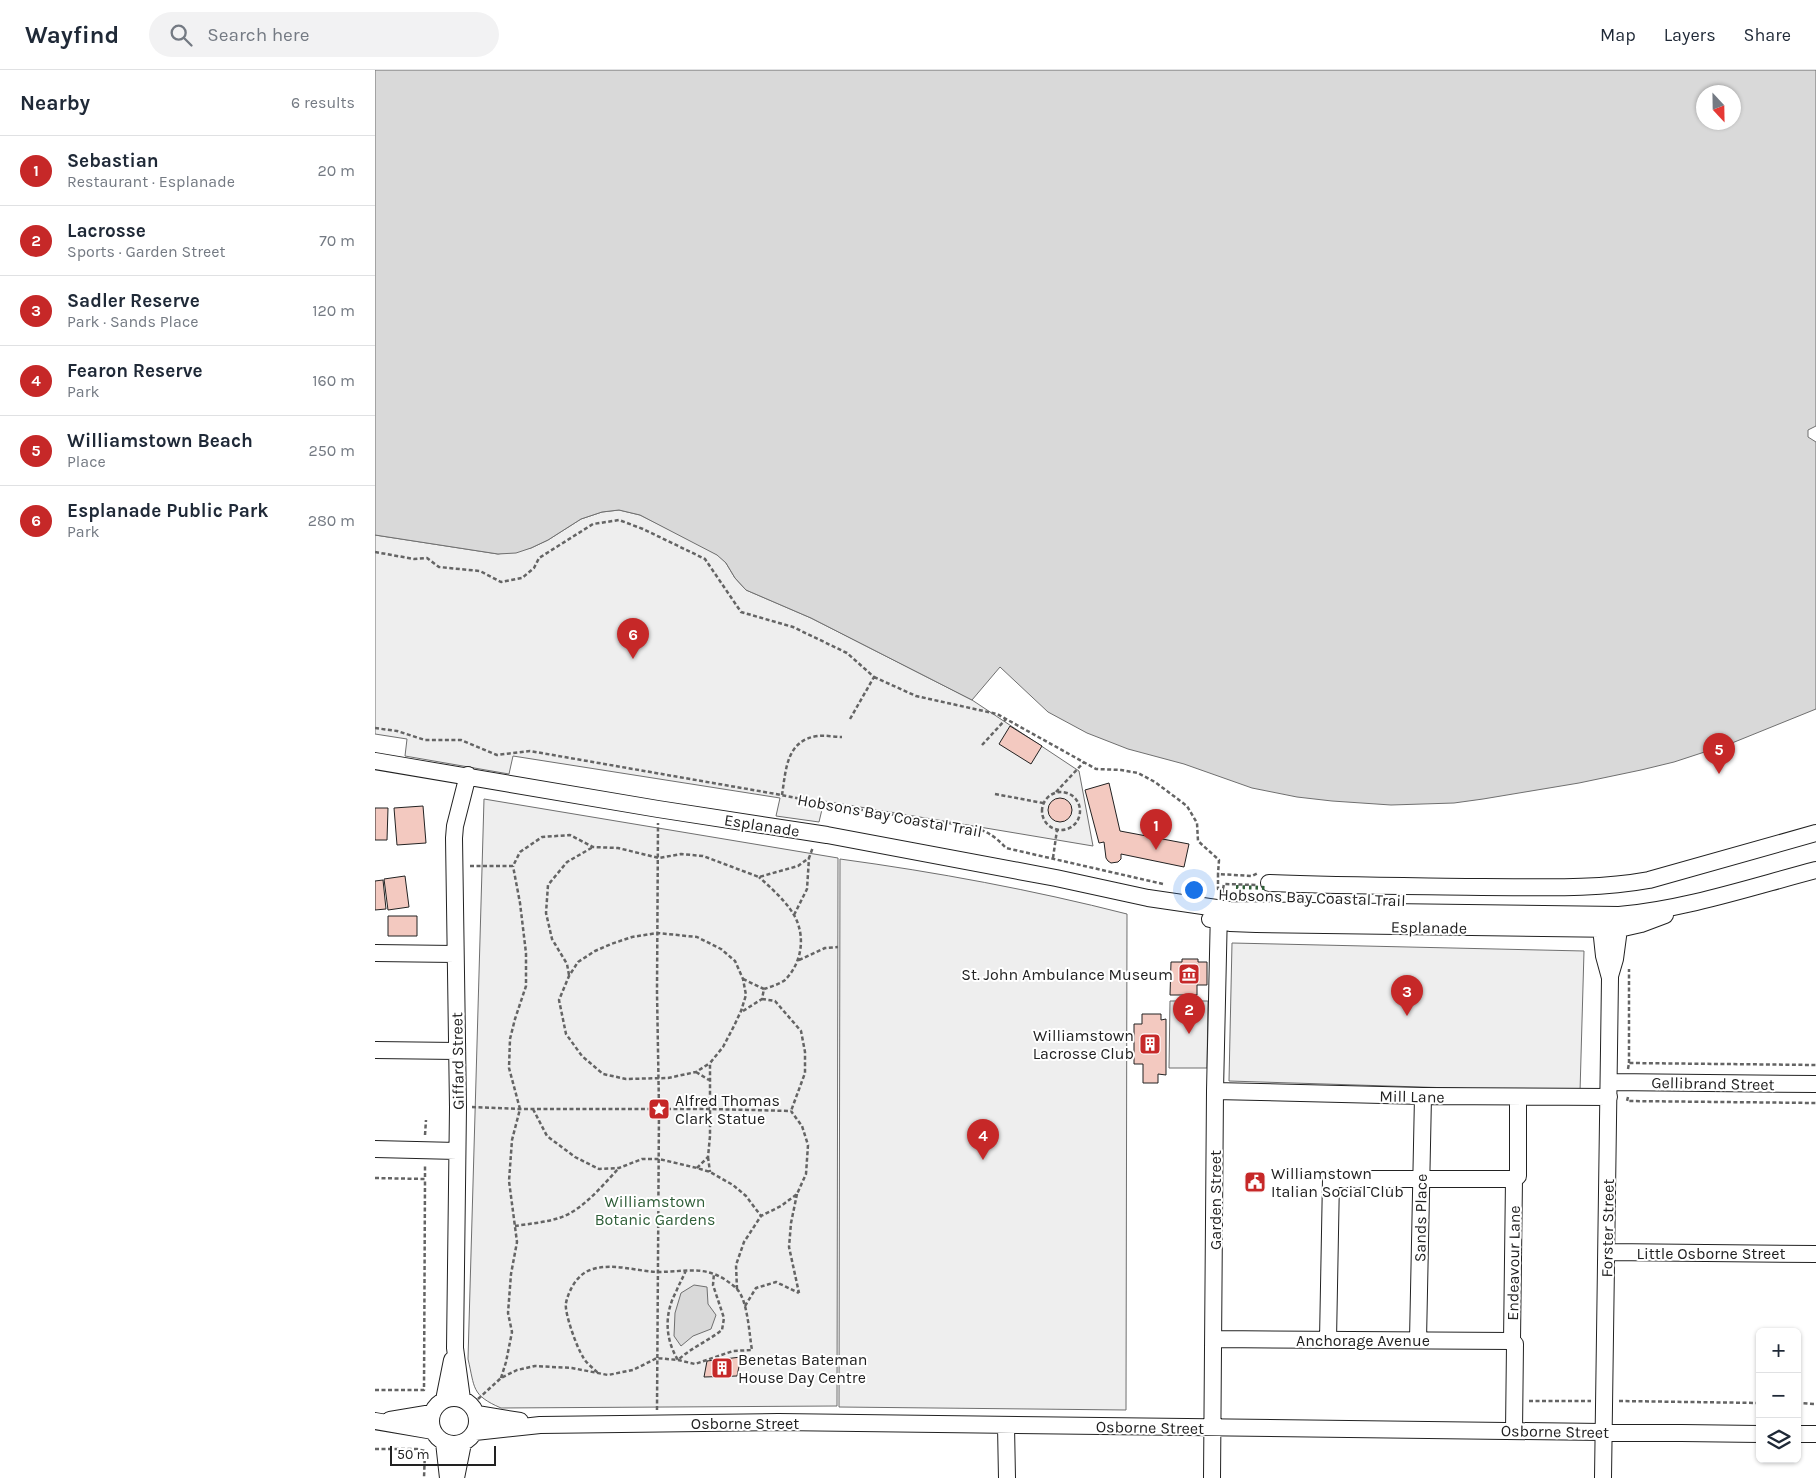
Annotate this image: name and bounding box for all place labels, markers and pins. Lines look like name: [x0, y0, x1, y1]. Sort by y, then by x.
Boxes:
pin: 6: [617, 618, 649, 659]
pin: 5: [1703, 733, 1735, 774]
pin: 1: [1140, 809, 1172, 850]
museum icon: St. John Ambulance Museum: [1177, 962, 1201, 986]
place label: St. John Ambulance Museum: [961, 965, 1173, 984]
pin: 3: [1391, 975, 1423, 1016]
pin: 2: [1173, 993, 1205, 1034]
place label: Williamstown Lacrosse Club: [1033, 1026, 1134, 1063]
building icon: Williamstown Lacrosse Club: [1138, 1032, 1162, 1056]
place label: Alfred Thomas Clark Statue: [675, 1091, 780, 1128]
place icon: Alfred Thomas Clark Statue: [647, 1097, 671, 1121]
pin: 4: [967, 1119, 999, 1160]
place label: Williamstown Italian Social Club: [1271, 1164, 1404, 1201]
public building icon: Williamstown Italian Social Club: [1243, 1170, 1267, 1194]
place label: Benetas Bateman House Day Centre: [738, 1350, 867, 1387]
building icon: Benetas Bateman House Day Centre: [710, 1356, 734, 1380]

